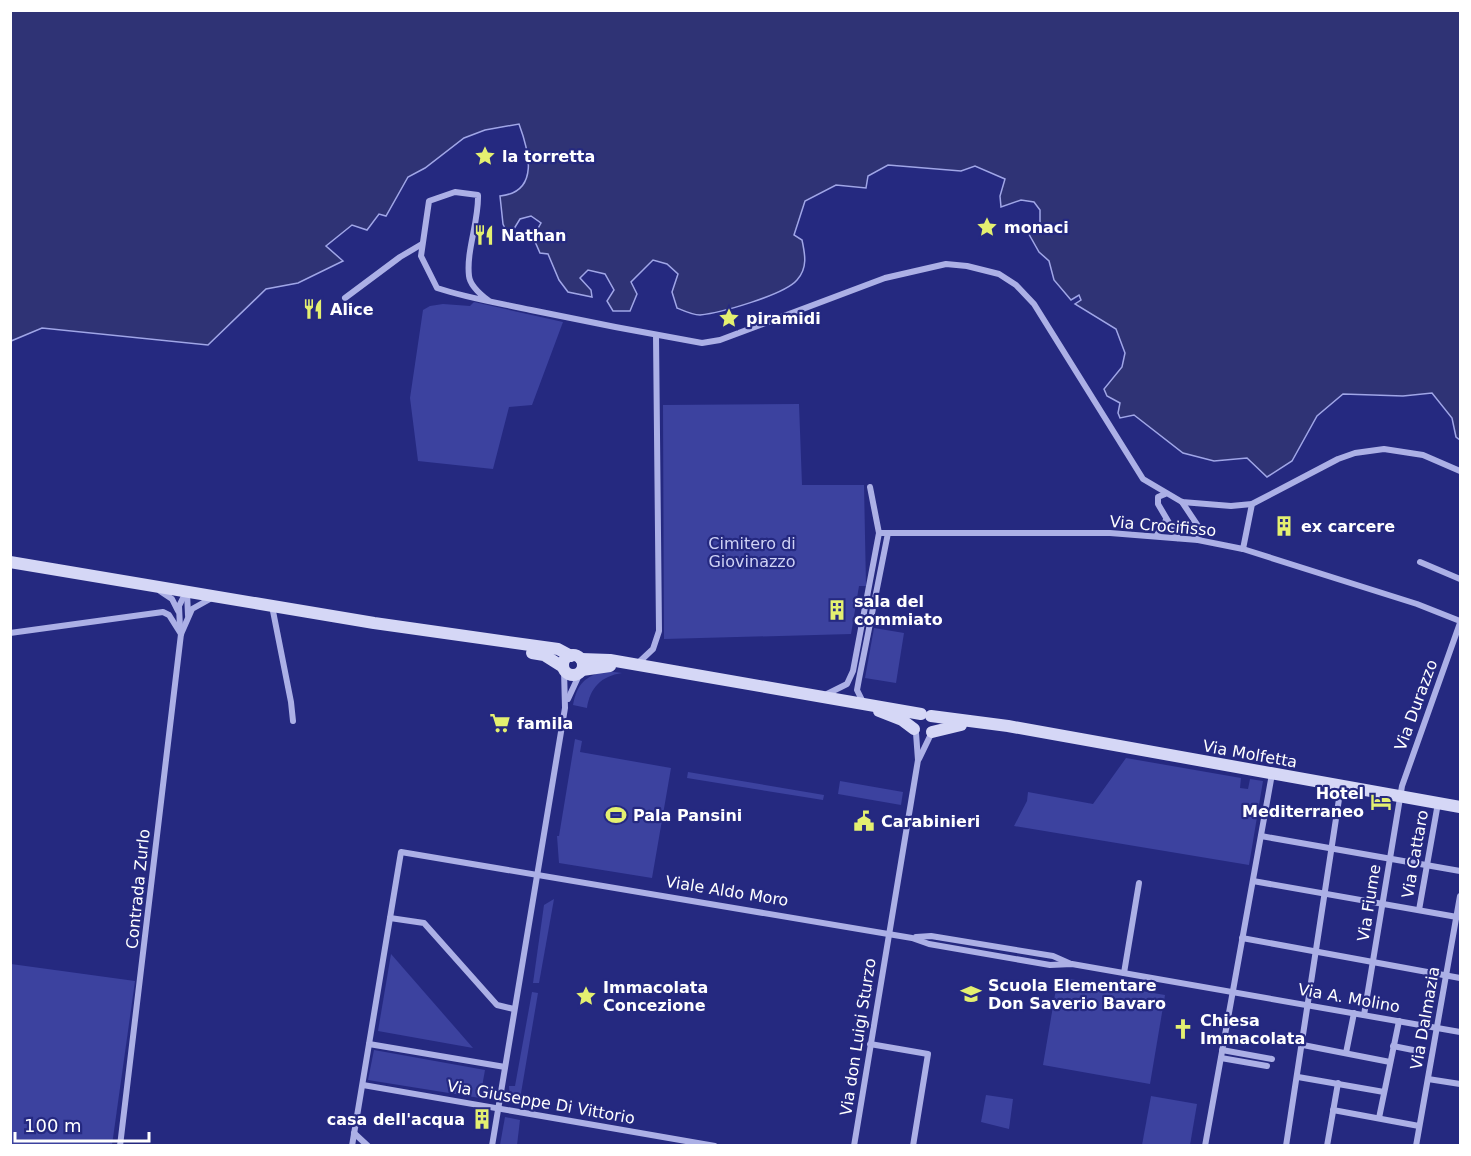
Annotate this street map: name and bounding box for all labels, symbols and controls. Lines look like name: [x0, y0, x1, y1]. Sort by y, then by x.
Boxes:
place icon: la torretta: [473, 144, 497, 168]
place label: la torretta: [502, 147, 595, 166]
place icon: monaci: [975, 215, 999, 239]
place label: monaci: [1004, 218, 1069, 237]
restaurant icon: Nathan: [472, 223, 496, 247]
place label: Nathan: [501, 226, 566, 245]
restaurant icon: Alice: [301, 297, 325, 321]
place label: Alice: [330, 300, 374, 319]
place icon: piramidi: [717, 306, 741, 330]
place label: piramidi: [746, 309, 821, 328]
street label: Via Crocifisso: [1109, 512, 1217, 540]
building icon: ex carcere: [1272, 514, 1296, 538]
place label: ex carcere: [1301, 517, 1395, 536]
park label: Cimitero di Giovinazzo: [708, 534, 796, 571]
place label: sala del commiato: [854, 592, 943, 629]
building icon: sala del commiato: [825, 598, 849, 622]
street label: Via Durazzo: [1391, 657, 1441, 753]
supermarket icon: famila: [488, 711, 512, 735]
place label: famila: [517, 714, 573, 733]
street label: Via Molfetta: [1201, 736, 1299, 772]
place label: Hotel Mediterraneo: [1242, 784, 1364, 821]
hotel icon: Hotel Mediterraneo: [1369, 790, 1393, 814]
sports icon: Pala Pansini: [604, 803, 628, 827]
place label: Pala Pansini: [633, 806, 742, 825]
street label: Via Cattaro: [1398, 808, 1432, 900]
public building icon: Carabinieri: [852, 809, 876, 833]
place label: Carabinieri: [881, 812, 980, 831]
street label: Contrada Zurlo: [122, 828, 154, 950]
street label: Via Fiume: [1354, 863, 1384, 943]
street label: Viale Aldo Moro: [664, 872, 790, 910]
street label: Via don Luigi Sturzo: [836, 957, 880, 1117]
street label: Via Dalmazia: [1407, 965, 1443, 1071]
place label: Scuola Elementare Don Saverio Bavaro: [988, 976, 1166, 1013]
place label: Immacolata Concezione: [603, 978, 708, 1015]
street label: Via A. Molino: [1297, 980, 1401, 1016]
school or university icon: Scuola Elementare Don Saverio Bavaro: [959, 982, 983, 1006]
place icon: Immacolata Concezione: [574, 984, 598, 1008]
place label: Chiesa Immacolata: [1200, 1011, 1305, 1048]
church icon: Chiesa Immacolata: [1171, 1017, 1195, 1041]
street label: Via Giuseppe Di Vittorio: [446, 1076, 636, 1128]
scale bar: [15, 1105, 148, 1143]
building icon: casa dell'acqua: [470, 1107, 494, 1131]
place label: casa dell'acqua: [327, 1110, 465, 1129]
text: 100 m: [24, 1115, 82, 1136]

